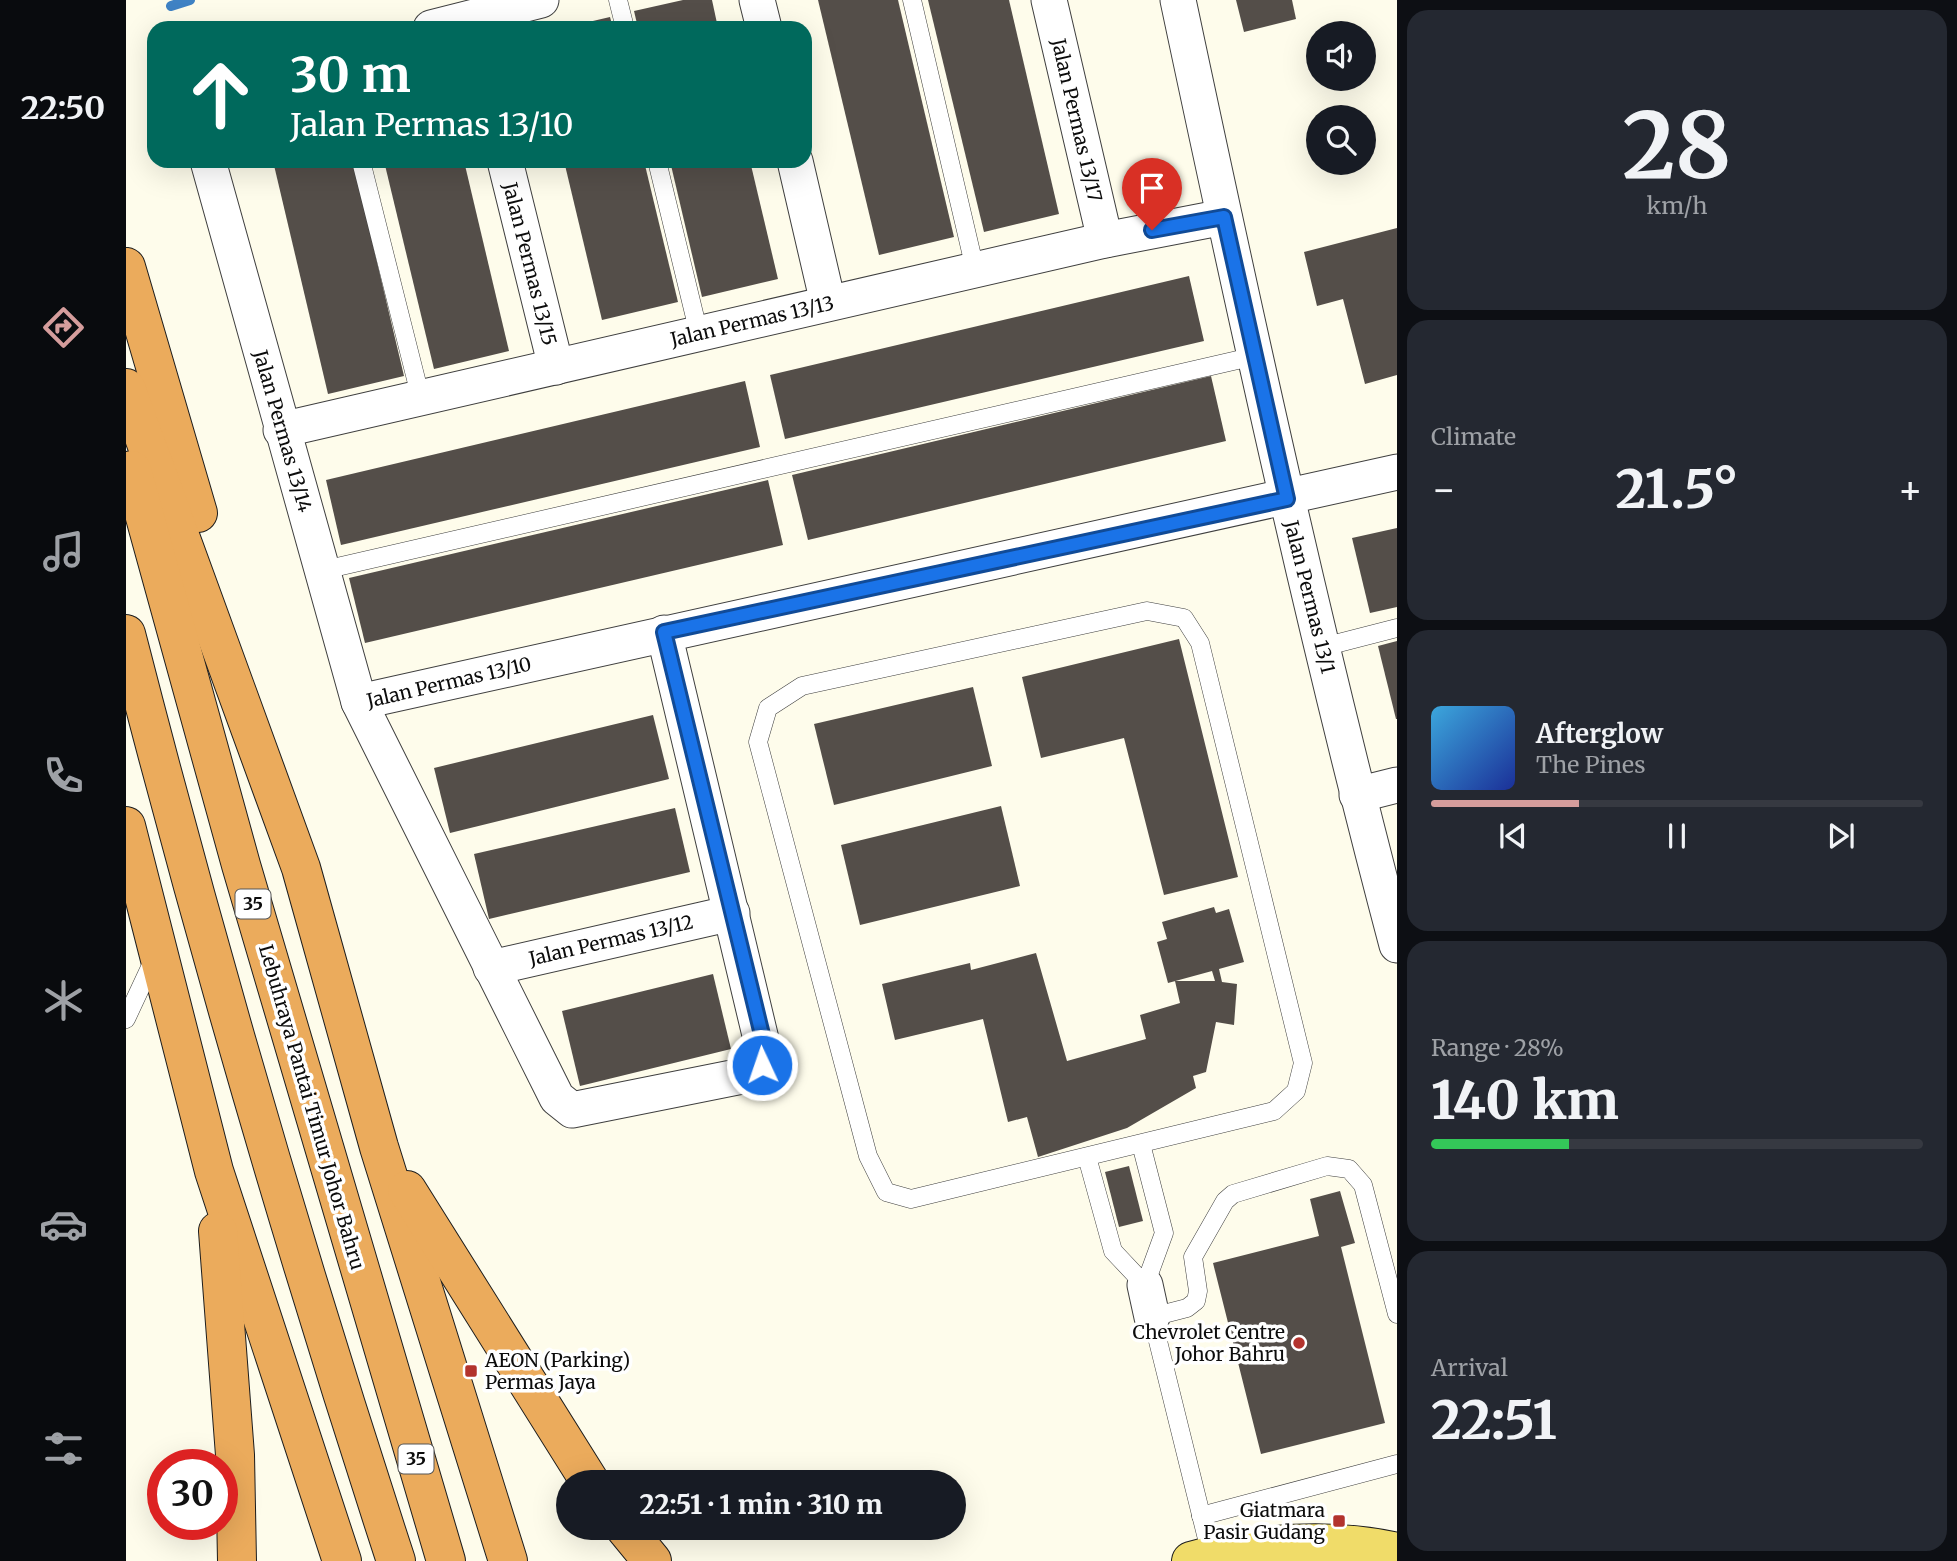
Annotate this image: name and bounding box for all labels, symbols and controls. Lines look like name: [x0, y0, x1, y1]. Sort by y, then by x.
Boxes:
map controls: [1306, 21, 1376, 175]
button: sound: [1306, 21, 1376, 91]
street label: Jalan Permas 13/17: [1046, 35, 1107, 204]
text: 30 m: [290, 44, 411, 105]
icon: ahead: [175, 49, 266, 140]
text: 22:50: [21, 88, 105, 128]
text: 28: [1622, 88, 1732, 203]
text: Jalan Permas 13/10: [290, 105, 573, 145]
button: search: [1306, 105, 1376, 175]
pin: [1122, 158, 1182, 230]
icon: arrive: [1133, 169, 1171, 207]
street label: Jalan Permas 13/15: [498, 179, 562, 348]
text: km/h: [1647, 191, 1707, 220]
street label: Jalan Permas 13/13: [667, 291, 836, 352]
icon: directions: [39, 303, 88, 352]
street label: Jalan Permas 13/14: [248, 346, 318, 515]
text: Climate: [1431, 422, 1516, 451]
text: 21.5°: [1616, 457, 1738, 522]
text: −: [1431, 466, 1456, 513]
text: +: [1898, 466, 1923, 513]
street label: Jalan Permas 13/1: [1279, 517, 1341, 676]
icon: music: [39, 527, 88, 576]
street label: Jalan Permas 13/10: [363, 651, 534, 713]
text: Afterglow: [1536, 717, 1663, 750]
text: The Pines: [1536, 750, 1646, 779]
icon: phone: [39, 751, 88, 800]
icon: previous: [1494, 817, 1532, 855]
icon: pause: [1658, 817, 1696, 855]
icon: next: [1822, 817, 1860, 855]
road number: 35: [236, 890, 270, 918]
street label: Jalan Permas 13/12: [526, 909, 695, 971]
street label: Lebuhraya Pantai Timur Johor Bahru: [254, 942, 370, 1272]
icon: climate: [39, 976, 88, 1025]
position arrow: [725, 1028, 799, 1102]
text: Range · 28%: [1431, 1033, 1564, 1062]
text: 140 km: [1431, 1068, 1619, 1133]
icon: car: [39, 1200, 88, 1249]
place label: Chevrolet Centre Johor Bahru: [1133, 1320, 1285, 1366]
marker: Chevrolet Centre Johor Bahru: [1291, 1335, 1307, 1351]
place label: AEON (Parking) Permas Jaya: [484, 1348, 630, 1394]
text: Arrival: [1431, 1353, 1508, 1382]
marker: AEON (Parking) Permas Jaya: [463, 1363, 479, 1379]
text: 22:51: [1431, 1388, 1557, 1453]
icon: filters: [39, 1424, 88, 1473]
road number: 35: [398, 1444, 434, 1474]
speed limit sign: 30: [147, 1449, 238, 1540]
text: 22:51 · 1 min · 310 m: [639, 1488, 883, 1521]
place label: Giatmara Pasir Gudang: [1203, 1498, 1325, 1544]
marker: Giatmara Pasir Gudang: [1331, 1513, 1347, 1529]

